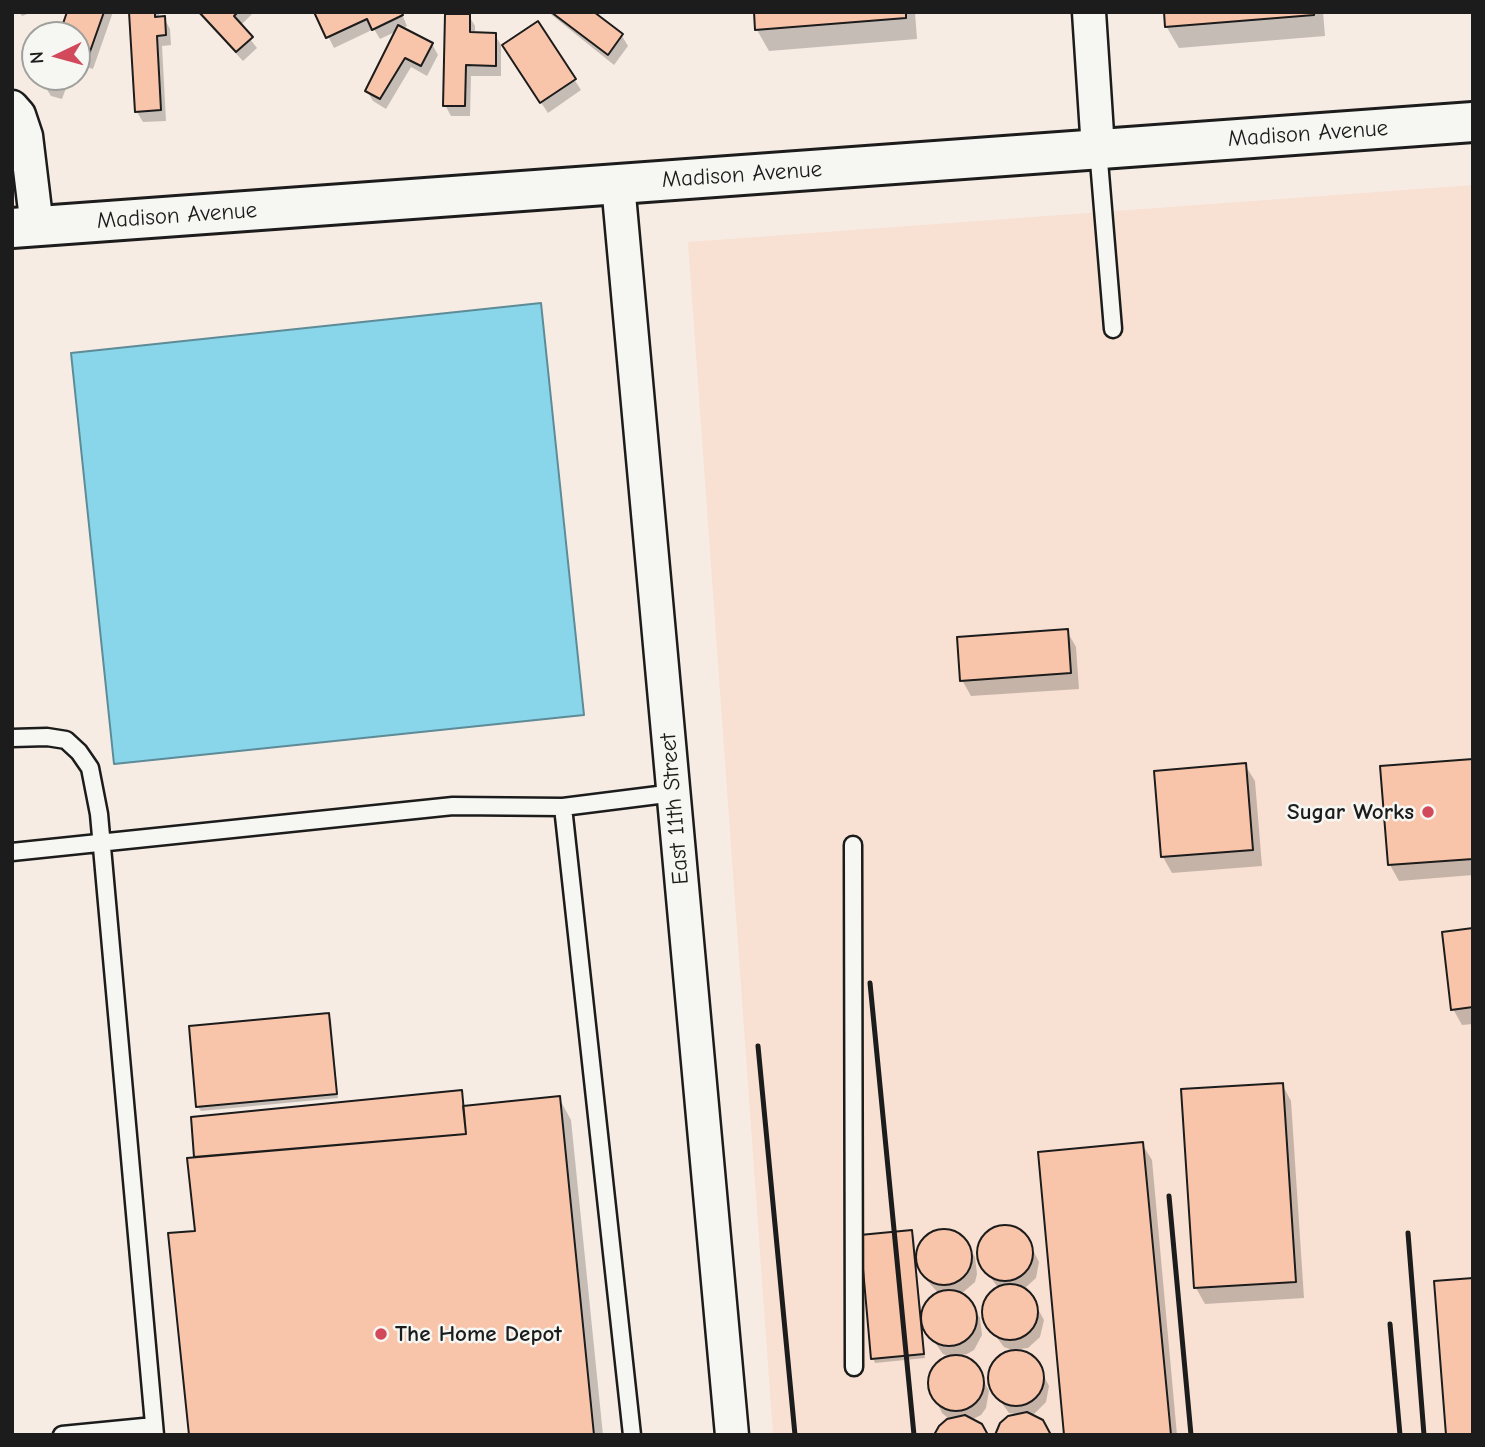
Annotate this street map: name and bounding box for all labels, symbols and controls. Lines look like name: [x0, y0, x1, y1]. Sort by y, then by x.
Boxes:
north arrow: [21, 21, 91, 91]
text: N: [26, 51, 49, 65]
street label: Madison Avenue: [1227, 115, 1389, 153]
street label: Madison Avenue: [661, 156, 823, 194]
street label: Madison Avenue: [96, 197, 258, 235]
street label: East 11th Street: [655, 732, 695, 886]
place label: Sugar Works: [1287, 798, 1414, 826]
marker: Sugar Works: [1420, 804, 1436, 820]
place label: The Home Depot: [395, 1320, 562, 1348]
marker: The Home Depot: [373, 1326, 389, 1342]

